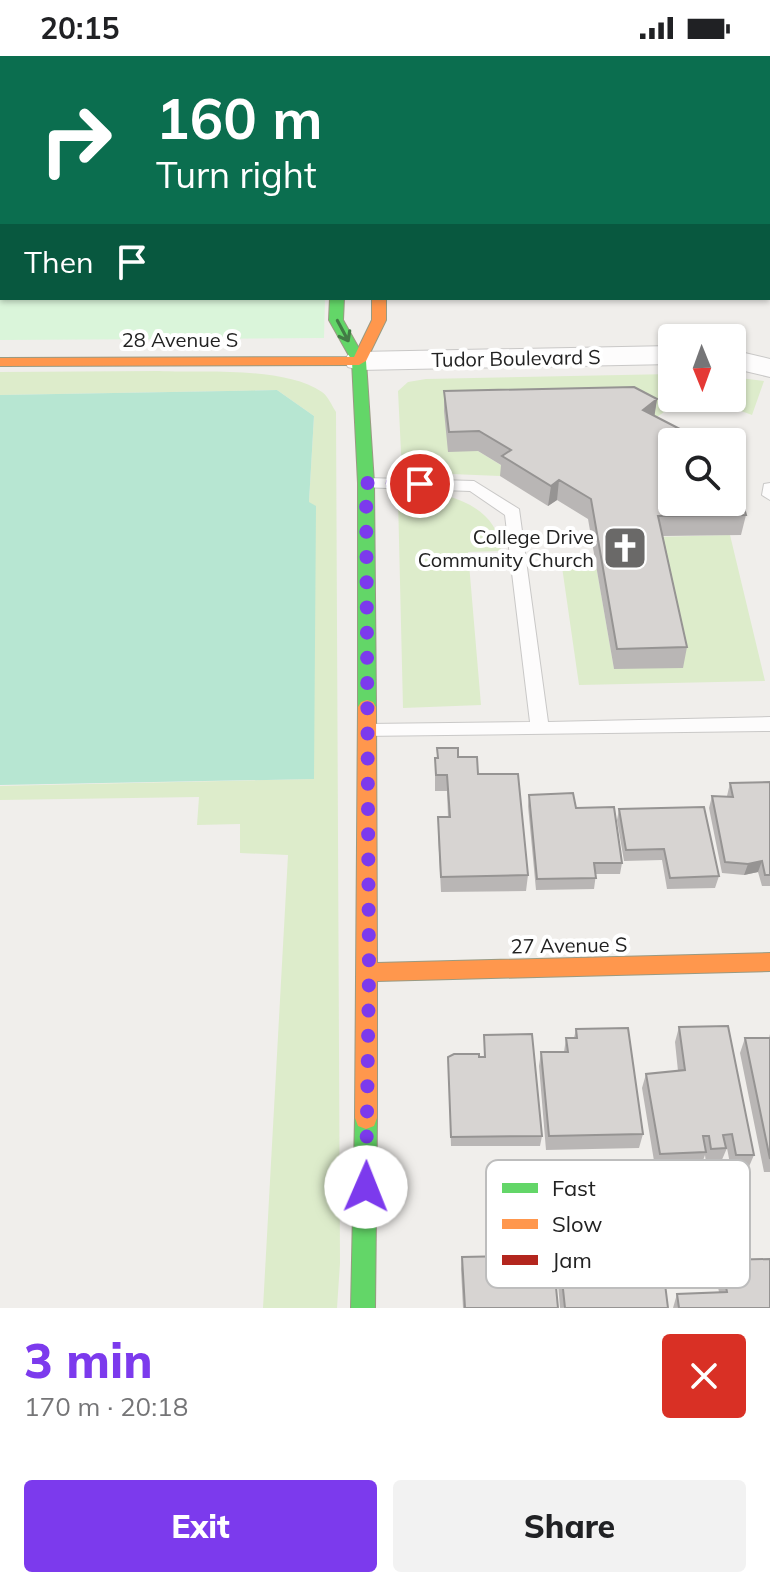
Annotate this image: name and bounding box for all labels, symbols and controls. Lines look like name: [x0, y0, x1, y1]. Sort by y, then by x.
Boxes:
text: 20:15: [40, 9, 119, 47]
text: 160 m: [156, 83, 323, 153]
icon: right: [24, 88, 128, 192]
text: Turn right: [156, 152, 317, 197]
icon: arrive: [110, 240, 154, 284]
text: Then: [24, 243, 94, 281]
one-way arrow: [335, 318, 351, 342]
north arrow: [658, 324, 746, 412]
map controls: [658, 324, 746, 516]
street label: 28 Avenue S: [122, 327, 238, 352]
street label: Tudor Boulevard S: [431, 344, 601, 372]
button: search: [658, 428, 746, 516]
pin: [386, 450, 454, 518]
icon: arrive: [398, 462, 442, 506]
place label: College Drive Community Church: [418, 524, 594, 572]
church icon: College Drive Community Church: [601, 524, 649, 572]
street label: 27 Avenue S: [511, 931, 627, 959]
position arrow: [324, 1145, 408, 1229]
legend: [486, 1160, 750, 1288]
text: Fast: [552, 1174, 596, 1202]
text: Slow: [552, 1210, 602, 1238]
text: Jam: [552, 1246, 592, 1274]
text: 3 min: [24, 1330, 153, 1390]
button: close: [662, 1334, 746, 1418]
text: 170 m · 20:18: [24, 1390, 188, 1423]
button: Exit: [24, 1480, 377, 1572]
button: Share: [393, 1480, 746, 1572]

